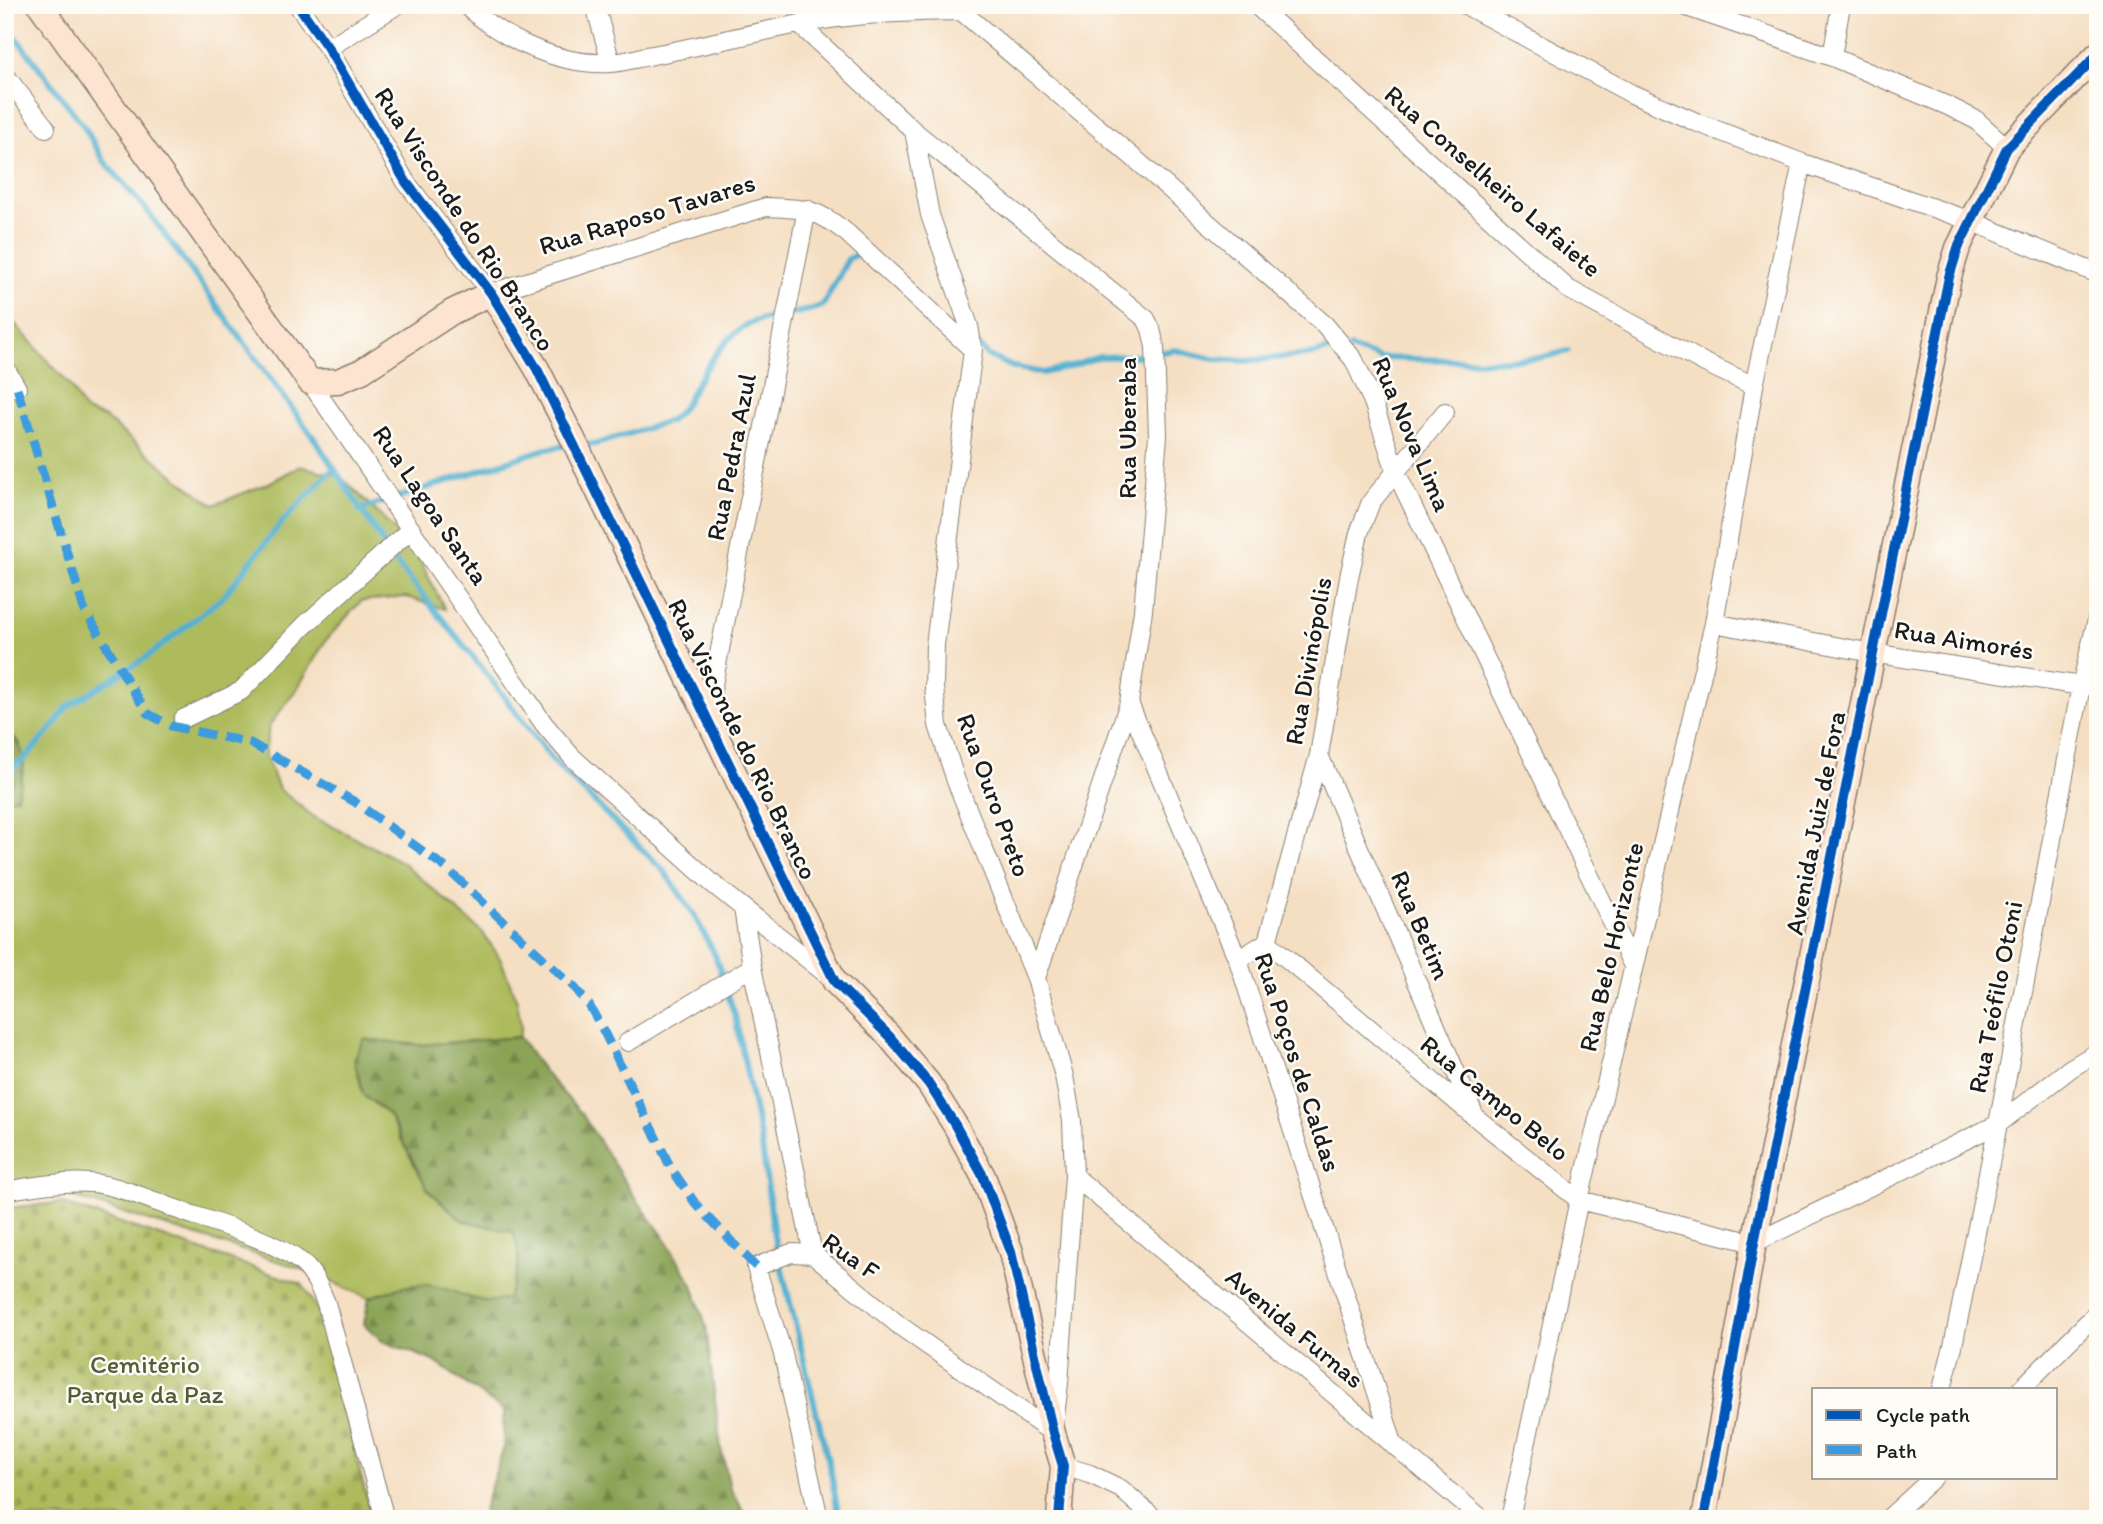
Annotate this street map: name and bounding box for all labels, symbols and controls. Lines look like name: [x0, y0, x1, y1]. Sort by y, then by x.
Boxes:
street label: Rua Conselheiro Lafaiete: [1378, 78, 1608, 284]
street label: Rua Visconde do Rio Branco: [368, 81, 562, 357]
street label: Rua Raposo Tavares: [535, 166, 759, 262]
street label: Rua Nova Lima: [1365, 352, 1459, 517]
street label: Rua Uberaba: [1111, 357, 1143, 499]
street label: Rua Pedra Azul: [699, 371, 763, 543]
street label: Rua Lagoa Santa: [366, 419, 496, 591]
street label: Rua Divinópolis: [1277, 574, 1339, 748]
street label: Rua Visconde do Rio Branco: [661, 593, 825, 885]
street label: Rua Aimorés: [1892, 613, 2036, 667]
street label: Avenida Juiz de Fora: [1778, 708, 1852, 938]
street label: Rua Ouro Preto: [950, 709, 1038, 881]
street label: Rua Belo Horizonte: [1571, 839, 1651, 1055]
street label: Rua Betim: [1384, 866, 1458, 984]
street label: Rua Teófilo Otoni: [1961, 898, 2029, 1096]
street label: Rua Poços de Caldas: [1247, 948, 1349, 1176]
street label: Rua Campo Belo: [1414, 1028, 1576, 1168]
street label: Rua F: [816, 1225, 886, 1287]
street label: Avenida Furnas: [1219, 1261, 1371, 1395]
park label: Cemitério Parque da Paz: [67, 1348, 224, 1410]
legend: [1812, 1388, 2058, 1478]
text: Cycle path: [1876, 1402, 1970, 1427]
text: Path: [1876, 1438, 1917, 1463]

